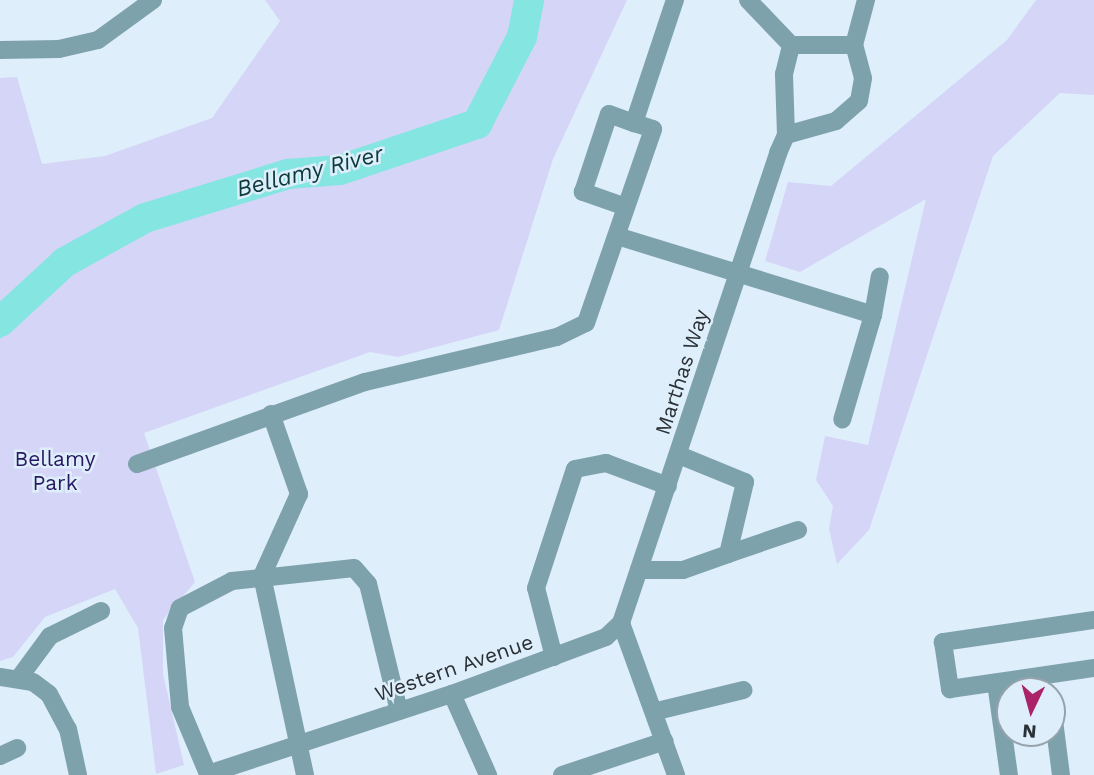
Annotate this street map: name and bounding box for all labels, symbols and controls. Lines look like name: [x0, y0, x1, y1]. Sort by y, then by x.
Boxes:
water label: Bellamy River: [234, 140, 386, 204]
street label: Marthas Way: [650, 306, 714, 438]
park label: Bellamy Park: [14, 446, 96, 496]
street label: Western Avenue: [371, 629, 537, 707]
north arrow: [996, 677, 1066, 747]
text: N: [1021, 719, 1037, 743]

